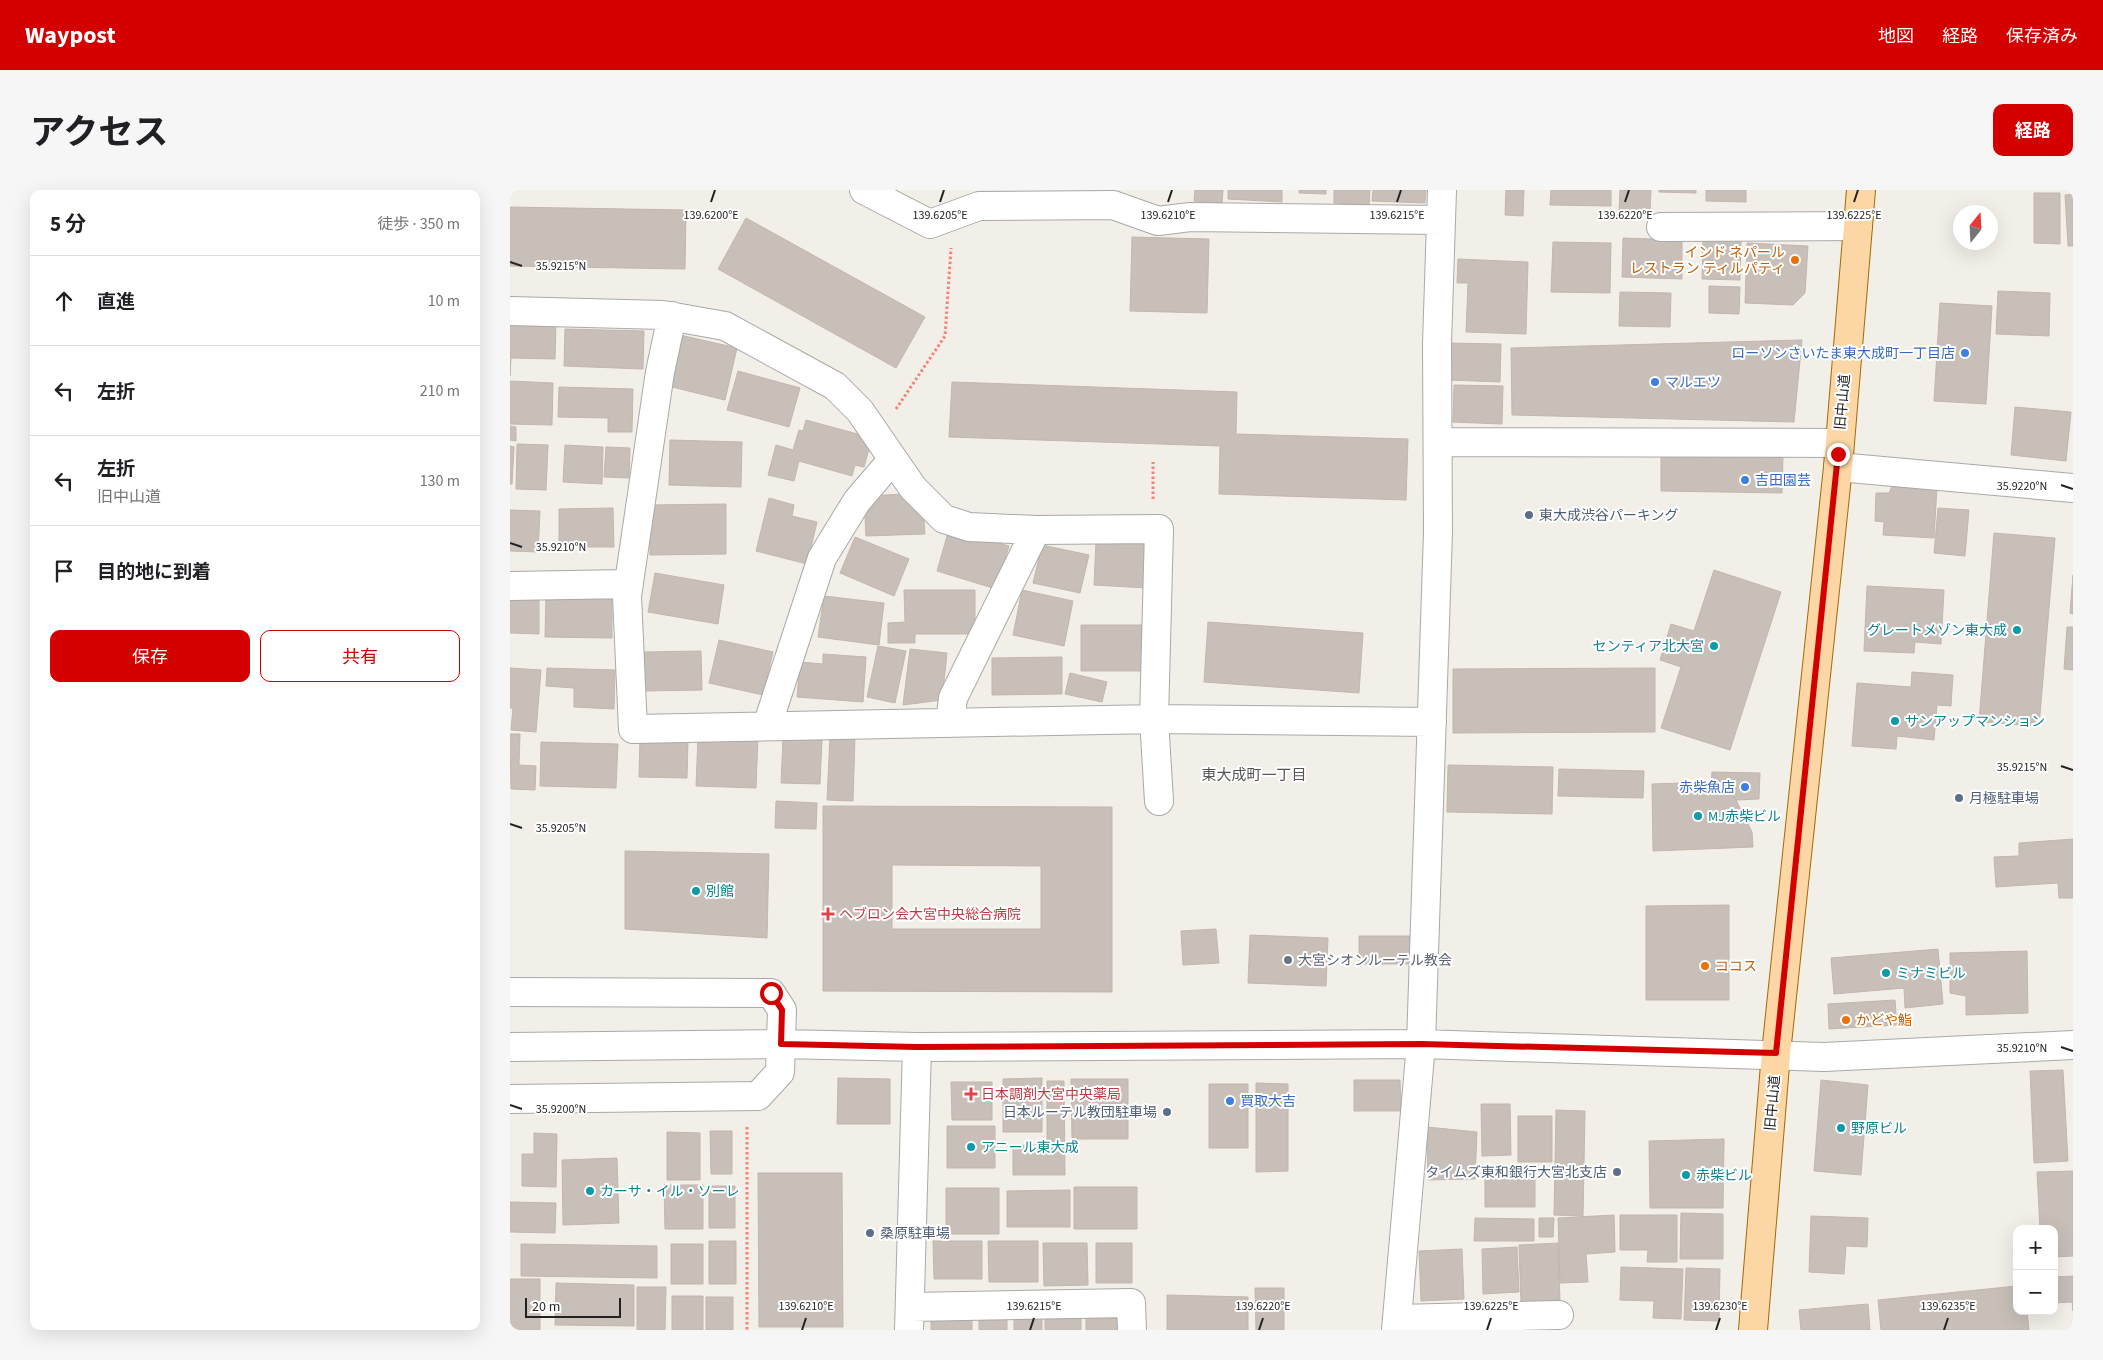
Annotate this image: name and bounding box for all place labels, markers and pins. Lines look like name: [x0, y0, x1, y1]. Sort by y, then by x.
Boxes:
place label: インド ネパール レストラン ティルパティ: [1630, 243, 1785, 279]
marker: インド ネパール レストラン ティルパティ: [1789, 254, 1801, 266]
place label: ローソンさいたま東大成町一丁目店: [1731, 344, 1955, 364]
marker: ローソンさいたま東大成町一丁目店: [1959, 347, 1971, 359]
place label: マルエツ: [1665, 373, 1721, 393]
marker: マルエツ: [1649, 376, 1661, 388]
place label: 吉田園芸: [1755, 471, 1811, 491]
marker: 吉田園芸: [1739, 474, 1751, 486]
place label: 東大成渋谷パーキング: [1539, 506, 1679, 526]
marker: 東大成渋谷パーキング: [1523, 509, 1535, 521]
place label: グレートメゾン東大成: [1867, 621, 2007, 641]
marker: グレートメゾン東大成: [2011, 624, 2023, 636]
place label: センティア北大宮: [1593, 637, 1704, 657]
marker: センティア北大宮: [1708, 640, 1720, 652]
place label: サンアップマンション: [1905, 712, 2045, 732]
marker: サンアップマンション: [1889, 715, 1901, 727]
place label: 赤柴魚店: [1679, 778, 1735, 798]
marker: 赤柴魚店: [1739, 781, 1751, 793]
place label: 月極駐車場: [1969, 789, 2039, 809]
marker: 月極駐車場: [1953, 792, 1965, 804]
place label: MJ赤柴ビル: [1708, 807, 1781, 827]
marker: MJ赤柴ビル: [1692, 810, 1704, 822]
place label: 別館: [706, 882, 734, 902]
marker: 別館: [690, 885, 702, 897]
place label: ヘブロン会大宮中央総合病院: [839, 905, 1021, 925]
marker: ヘブロン会大宮中央総合病院: [821, 907, 835, 921]
place label: 大宮シオンルーテル教会: [1298, 951, 1452, 971]
marker: 大宮シオンルーテル教会: [1282, 954, 1294, 966]
place label: ココス: [1715, 957, 1757, 977]
marker: ココス: [1699, 960, 1711, 972]
place label: ミナミビル: [1896, 964, 1966, 984]
marker: ミナミビル: [1880, 967, 1892, 979]
place label: かどや鮨: [1856, 1011, 1912, 1031]
marker: かどや鮨: [1840, 1014, 1852, 1026]
place label: 日本調剤大宮中央薬局: [981, 1085, 1121, 1105]
marker: 日本調剤大宮中央薬局: [965, 1088, 977, 1100]
place label: 買取大吉: [1240, 1092, 1296, 1112]
marker: 買取大吉: [1224, 1095, 1236, 1107]
place label: 日本ルーテル教団駐車場: [1003, 1103, 1157, 1123]
marker: 日本ルーテル教団駐車場: [1161, 1106, 1173, 1118]
place label: 野原ビル: [1851, 1119, 1907, 1139]
marker: 野原ビル: [1835, 1122, 1847, 1134]
place label: アニール東大成: [981, 1138, 1079, 1158]
marker: アニール東大成: [965, 1141, 977, 1153]
place label: タイムズ東和銀行大宮北支店: [1425, 1163, 1607, 1183]
marker: タイムズ東和銀行大宮北支店: [1611, 1166, 1623, 1178]
place label: 赤柴ビル: [1696, 1166, 1752, 1186]
marker: 赤柴ビル: [1680, 1169, 1692, 1181]
place label: カーサ・イル・ソーレ: [600, 1182, 740, 1202]
marker: カーサ・イル・ソーレ: [584, 1185, 596, 1197]
place label: 桑原駐車場: [880, 1224, 950, 1244]
marker: 桑原駐車場: [864, 1227, 876, 1239]

